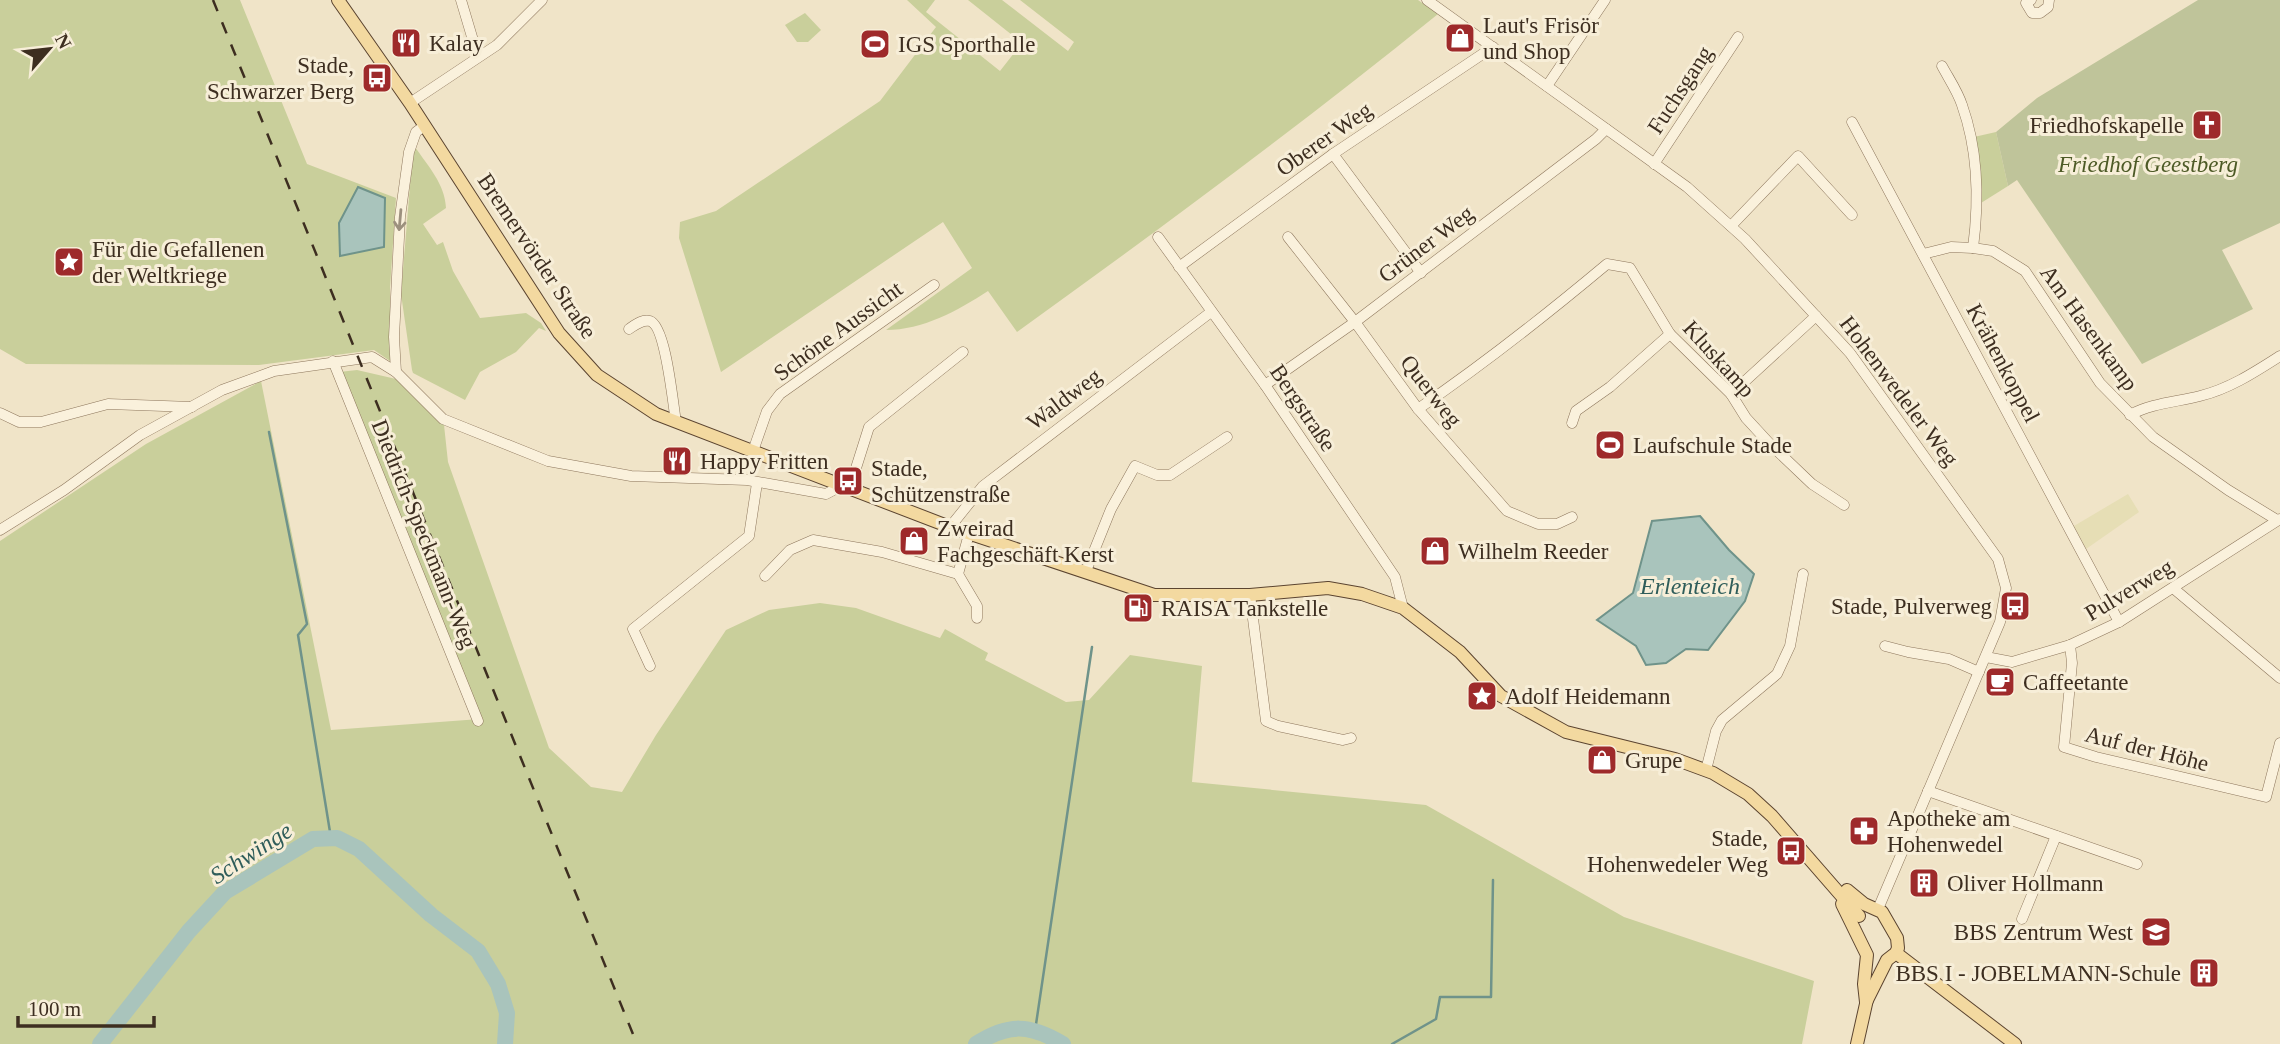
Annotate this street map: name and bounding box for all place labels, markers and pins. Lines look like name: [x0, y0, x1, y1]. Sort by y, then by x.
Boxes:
place label: Laut's Frisör und Shop: [1483, 13, 1599, 64]
shop icon: Laut's Frisör und Shop: [1443, 21, 1477, 55]
restaurant icon: Kalay: [389, 26, 423, 60]
sports icon: IGS Sporthalle: [858, 27, 892, 61]
place label: Kalay: [429, 31, 484, 56]
place label: IGS Sporthalle: [898, 32, 1035, 57]
place label: Stade, Schwarzer Berg: [207, 53, 354, 104]
bus stop icon: Stade, Schwarzer Berg: [360, 61, 394, 95]
church icon: Friedhofskapelle: [2190, 108, 2224, 142]
place label: Friedhofskapelle: [2029, 113, 2184, 138]
place label: Für die Gefallenen der Weltkriege: [92, 237, 265, 288]
place icon: Für die Gefallenen der Weltkriege: [52, 245, 86, 279]
sports icon: Laufschule Stade: [1593, 428, 1627, 462]
place label: Laufschule Stade: [1633, 433, 1792, 458]
restaurant icon: Happy Fritten: [660, 444, 694, 478]
place label: Happy Fritten: [700, 449, 829, 474]
place label: Stade, Schützenstraße: [871, 456, 1010, 507]
bus stop icon: Stade, Schützenstraße: [831, 464, 865, 498]
place label: Zweirad Fachgeschäft Kerst: [937, 516, 1115, 567]
shop icon: Zweirad Fachgeschäft Kerst: [897, 524, 931, 558]
shop icon: Wilhelm Reeder: [1418, 534, 1452, 568]
place label: Wilhelm Reeder: [1458, 539, 1609, 564]
bus stop icon: Stade, Pulverweg: [1998, 589, 2032, 623]
fuel station icon: RAISA Tankstelle: [1121, 591, 1155, 625]
place label: Stade, Pulverweg: [1831, 594, 1992, 619]
place label: RAISA Tankstelle: [1161, 596, 1328, 621]
cafe icon: Caffeetante: [1983, 665, 2017, 699]
place label: Caffeetante: [2023, 670, 2129, 695]
place icon: Adolf Heidemann: [1465, 679, 1499, 713]
place label: Adolf Heidemann: [1505, 684, 1671, 709]
shop icon: Grupe: [1585, 743, 1619, 777]
place label: Grupe: [1625, 748, 1682, 773]
place label: Apotheke am Hohenwedel: [1887, 806, 2010, 857]
pharmacy icon: Apotheke am Hohenwedel: [1847, 814, 1881, 848]
place label: Stade, Hohenwedeler Weg: [1587, 826, 1768, 877]
bus stop icon: Stade, Hohenwedeler Weg: [1774, 834, 1808, 868]
building icon: Oliver Hollmann: [1907, 866, 1941, 900]
place label: Oliver Hollmann: [1947, 871, 2104, 896]
school or university icon: BBS Zentrum West: [2139, 915, 2173, 949]
place label: BBS Zentrum West: [1954, 920, 2134, 945]
building icon: BBS I - JOBELMANN-Schule: [2187, 956, 2221, 990]
place label: BBS I - JOBELMANN-Schule: [1895, 961, 2181, 986]

